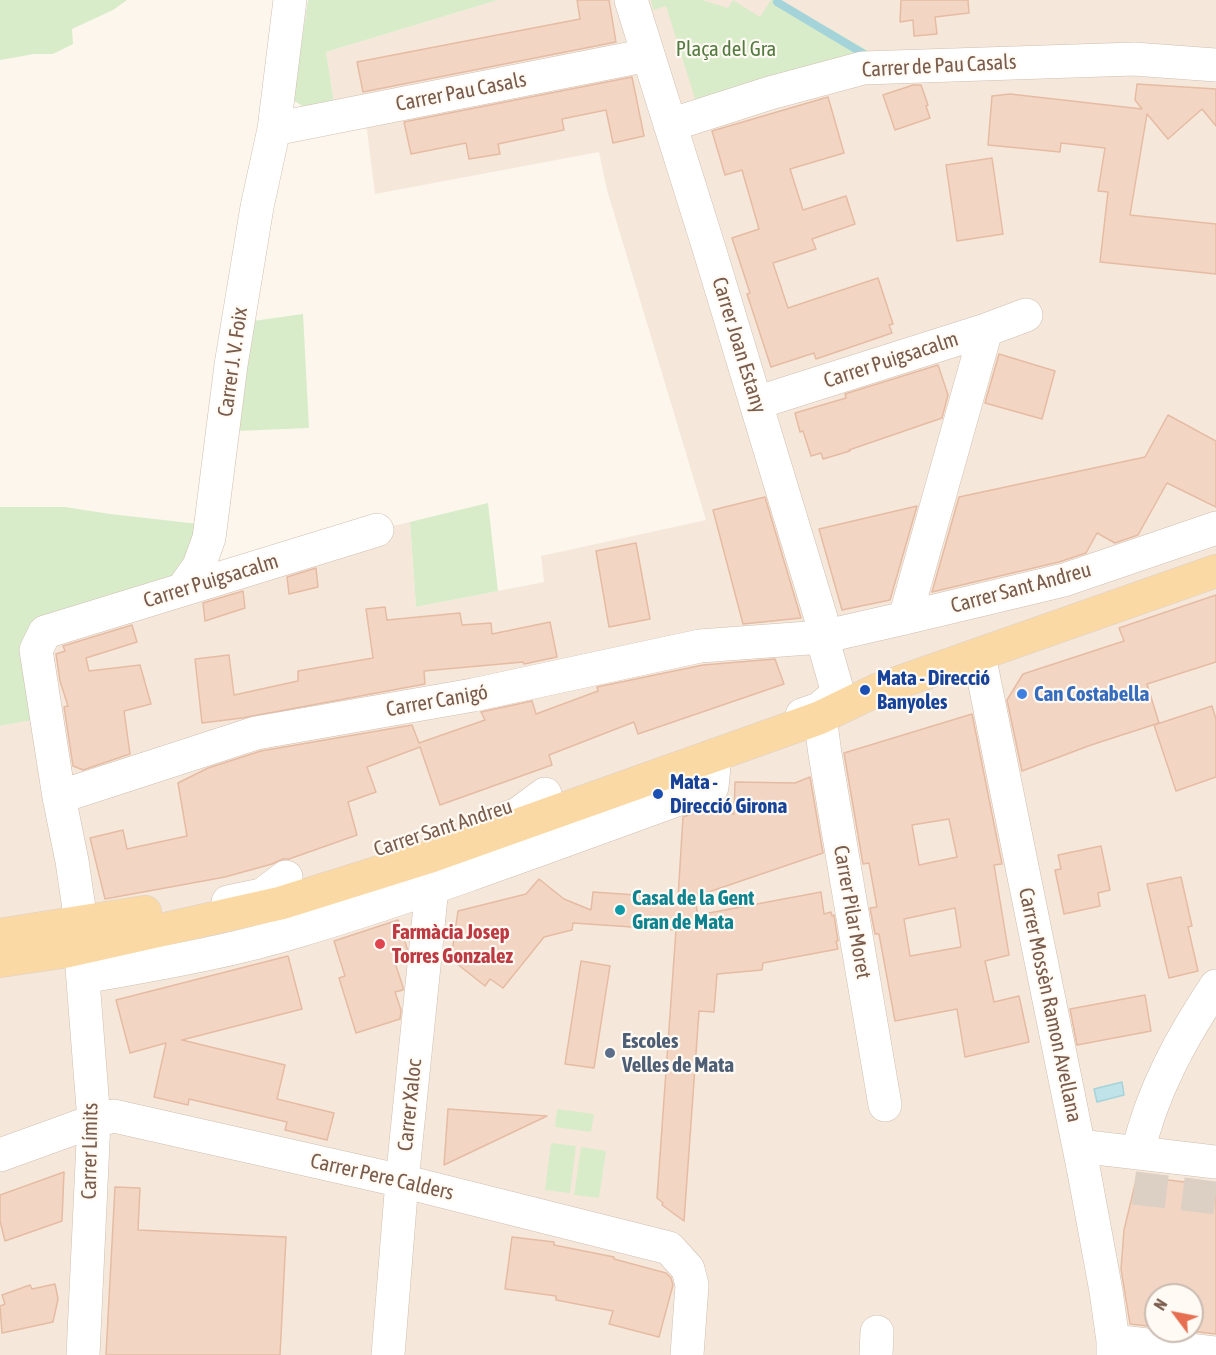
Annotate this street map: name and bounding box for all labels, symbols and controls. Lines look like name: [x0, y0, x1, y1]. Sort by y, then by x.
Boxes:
park label: Plaça del Gra: [676, 36, 776, 62]
street label: Carrer de Pau Casals: [861, 49, 1017, 83]
street label: Carrer Pau Casals: [394, 67, 528, 117]
street label: Carrer Joan Estany: [706, 274, 772, 416]
street label: Carrer J. V. Foix: [213, 306, 253, 418]
street label: Carrer Puigsacalm: [821, 326, 961, 394]
street label: Carrer Puigsacalm: [140, 548, 282, 614]
street label: Carrer Sant Andreu: [948, 557, 1094, 619]
place label: Mata - Direcció Banyoles: [877, 665, 990, 715]
street label: Carrer Canigó: [384, 680, 490, 722]
place label: Can Costabella: [1034, 681, 1149, 707]
marker: Mata - Direcció Banyoles: [858, 683, 872, 697]
marker: Can Costabella: [1015, 687, 1029, 701]
place label: Mata - Direcció Girona: [670, 769, 787, 819]
marker: Mata - Direcció Girona: [651, 787, 665, 801]
street label: Carrer Sant Andreu: [371, 794, 515, 862]
street label: Carrer Pilar Moret: [828, 843, 876, 981]
place label: Casal de la Gent Gran de Mata: [632, 885, 754, 935]
street label: Carrer Mossèn Ramon Avellana: [1013, 885, 1087, 1125]
marker: Casal de la Gent Gran de Mata: [613, 903, 627, 917]
place label: Farmàcia Josep Torres Gonzalez: [392, 919, 513, 969]
marker: Farmàcia Josep Torres Gonzalez: [373, 937, 387, 951]
place label: Escoles Velles de Mata: [622, 1028, 734, 1078]
marker: Escoles Velles de Mata: [603, 1046, 617, 1060]
street label: Carrer Xaloc: [393, 1058, 427, 1152]
street label: Carrer Límits: [77, 1102, 103, 1200]
street label: Carrer Pere Calders: [308, 1148, 456, 1206]
north arrow: [1144, 1283, 1204, 1343]
text: N: [1150, 1296, 1171, 1313]

